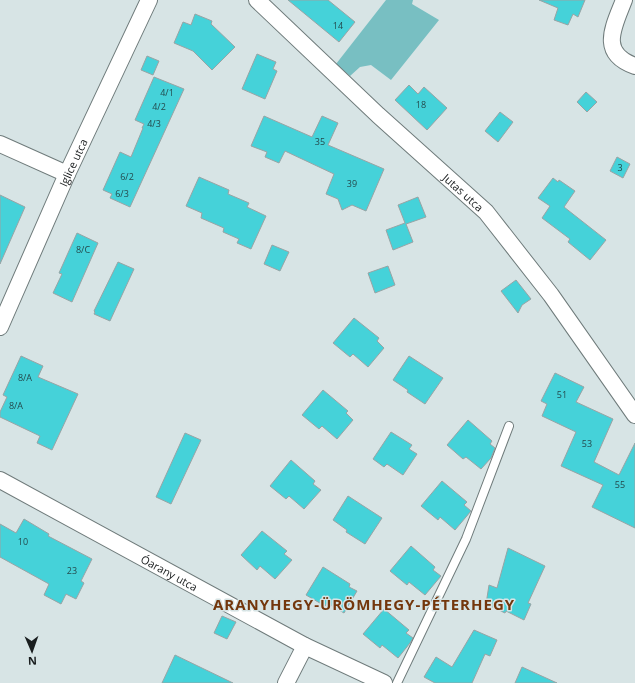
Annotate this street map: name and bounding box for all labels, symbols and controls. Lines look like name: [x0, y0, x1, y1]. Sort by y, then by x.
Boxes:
house number: 14: [333, 19, 343, 32]
house number: 4/1: [160, 86, 174, 99]
house number: 18: [416, 98, 426, 111]
house number: 4/2: [152, 100, 166, 113]
house number: 4/3: [147, 117, 161, 130]
house number: 35: [315, 135, 325, 148]
street label: Iglice utca: [55, 136, 90, 188]
house number: 3: [617, 161, 623, 174]
street label: Jutas utca: [439, 169, 487, 214]
house number: 6/2: [120, 170, 134, 183]
house number: 39: [347, 177, 357, 190]
house number: 6/3: [115, 187, 129, 200]
house number: 8/C: [76, 243, 90, 256]
house number: 8/A: [18, 371, 32, 384]
house number: 51: [557, 388, 567, 401]
house number: 8/A: [9, 399, 23, 412]
house number: 53: [582, 437, 592, 450]
house number: 55: [615, 478, 625, 491]
house number: 10: [18, 535, 28, 548]
street label: Óarany utca: [138, 551, 201, 594]
house number: 23: [67, 564, 77, 577]
district label: ARANYHEGY-ÜRÖMHEGY-PÉTERHEGY: [213, 594, 515, 614]
north arrow: [12, 631, 52, 671]
text: N: [28, 654, 37, 669]

